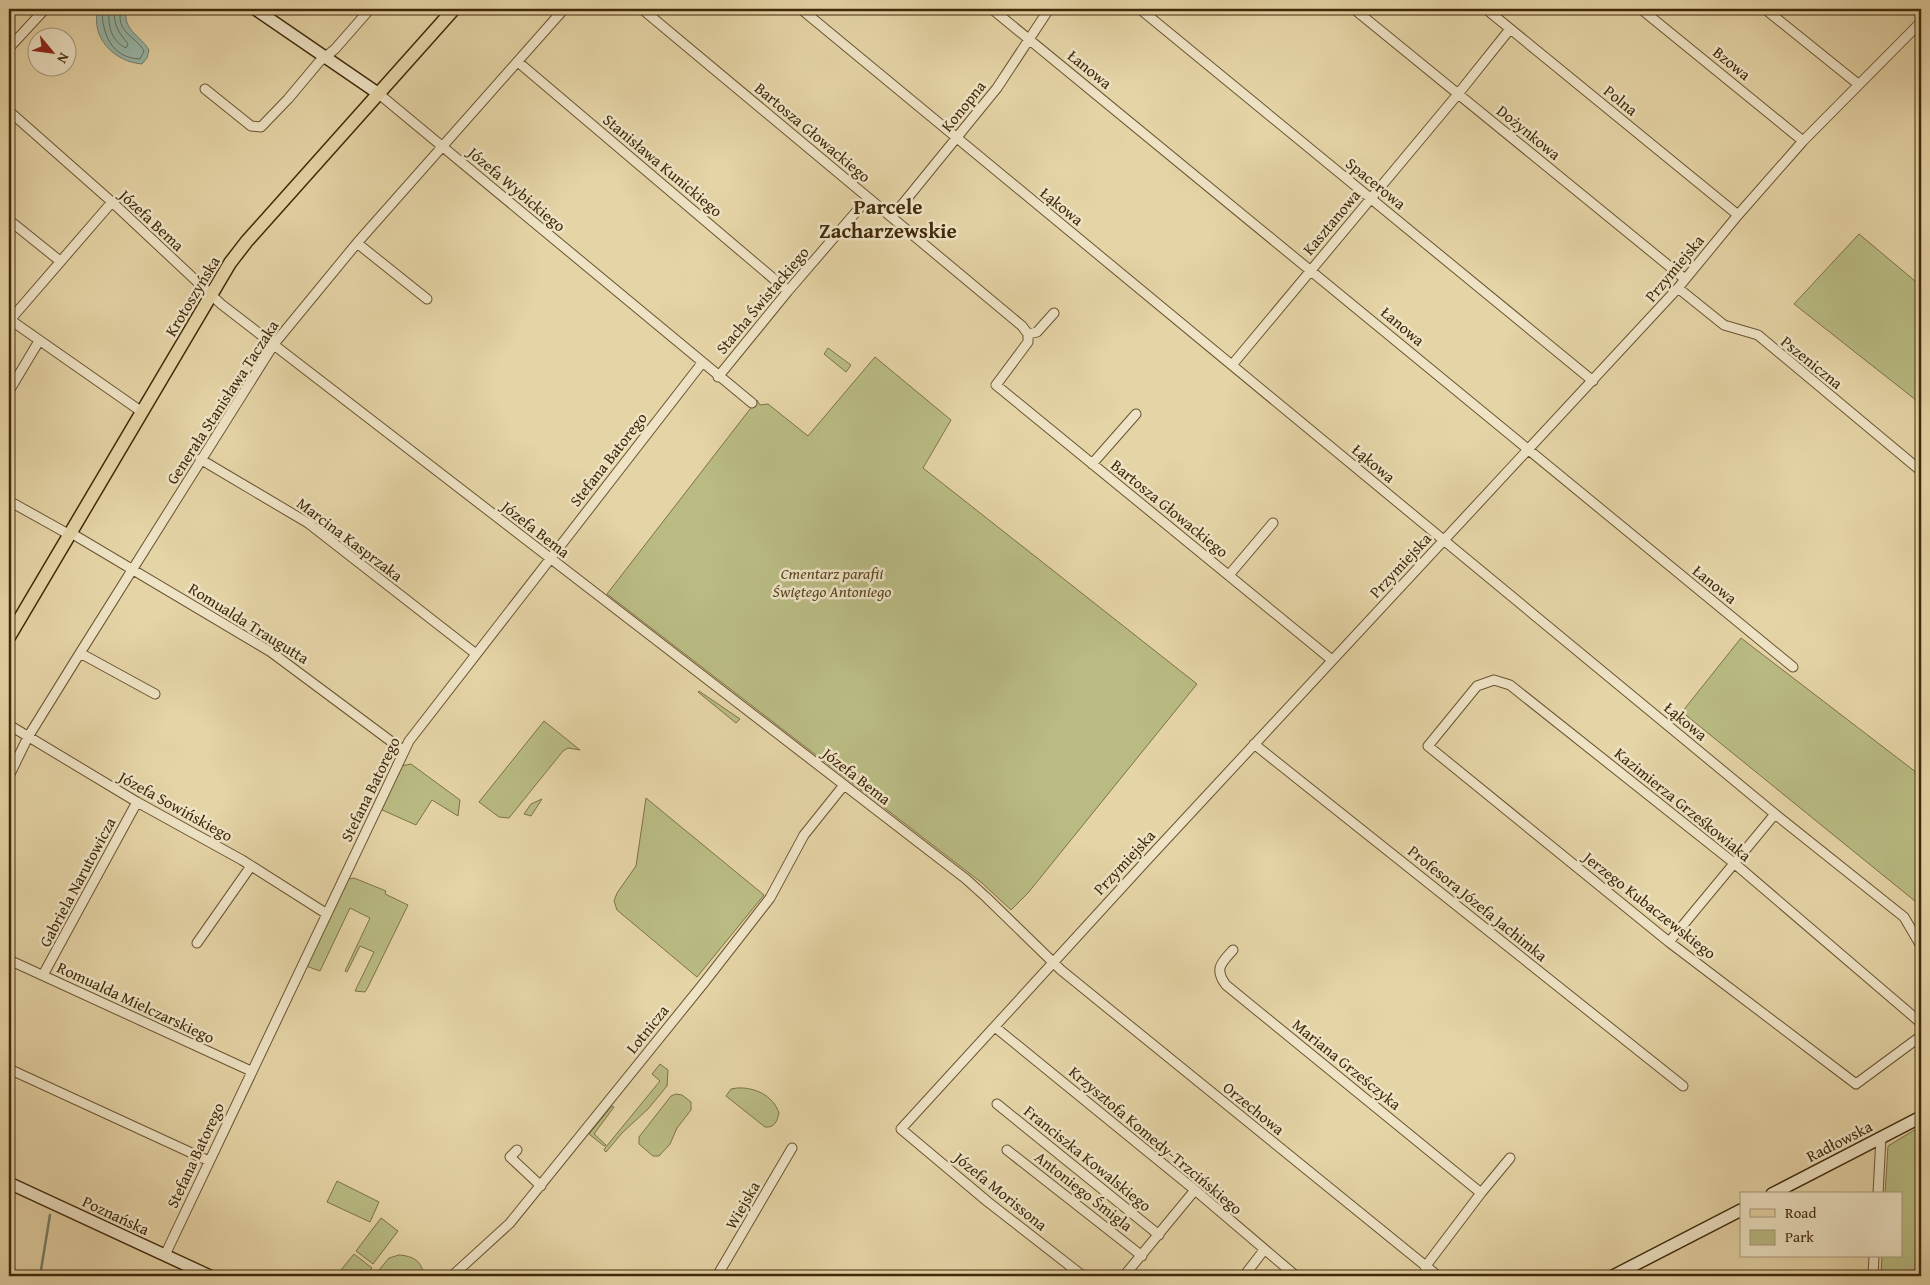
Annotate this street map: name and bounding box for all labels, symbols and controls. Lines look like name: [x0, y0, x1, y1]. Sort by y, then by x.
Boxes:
north arrow: [28, 28, 78, 78]
street label: Bzowa: [1708, 40, 1756, 86]
street label: Łanowa: [1063, 44, 1118, 95]
text: N: [52, 49, 74, 68]
street label: Konopna: [935, 75, 991, 137]
street label: Bartosza Głowackiego: [750, 76, 876, 188]
street label: Polna: [1599, 79, 1644, 121]
street label: Dożynkowa: [1492, 99, 1567, 166]
street label: Stanisława Kunickiego: [598, 108, 728, 222]
street label: Józefa Wybickiego: [461, 140, 571, 237]
street label: Spacerowa: [1341, 151, 1412, 215]
street label: Łąkowa: [1035, 181, 1089, 231]
street label: Józefa Bema: [113, 182, 190, 257]
street label: Kasztanowa: [1296, 184, 1366, 260]
district label: Parcele Zacharzewskie: [819, 191, 957, 246]
street label: Przymiejska: [1639, 229, 1710, 307]
street label: Stacha Świstackiego: [710, 241, 814, 359]
street label: Krotoszyńska: [159, 251, 226, 341]
street label: Łanowa: [1376, 300, 1431, 352]
street label: Generała Stanisława Taczaka: [160, 315, 284, 489]
street label: Pszeniczna: [1776, 330, 1848, 395]
street label: Stefana Batorego: [563, 407, 653, 511]
street label: Łąkowa: [1347, 438, 1401, 488]
street label: Bartosza Głowackiego: [1106, 453, 1234, 563]
street label: Marcina Kasprzaka: [292, 491, 409, 587]
street label: Józefa Bema: [495, 493, 576, 564]
street label: Przymiejska: [1363, 527, 1437, 603]
street label: Łanowa: [1688, 559, 1743, 610]
park label: Cmentarz parafii Świętego Antoniego: [773, 561, 892, 603]
street label: Romualda Traugutta: [184, 576, 314, 670]
street label: Łąkowa: [1659, 696, 1713, 746]
street label: Stefana Batorego: [334, 732, 406, 846]
street label: Józefa Bema: [816, 740, 897, 811]
street label: Kazimierza Grześkowiaka: [1609, 741, 1757, 867]
street label: Józefa Sowińskiego: [113, 764, 237, 847]
street label: Gabriela Narutowicza: [33, 812, 122, 951]
street label: Przymiejska: [1087, 824, 1161, 900]
street label: Profesora Józefa Jachimka: [1403, 839, 1553, 967]
street label: Jerzego Kubaczewskiego: [1577, 844, 1722, 965]
street label: Romualda Mielczarskiego: [53, 955, 219, 1049]
street label: Lotnicza: [620, 999, 674, 1059]
street label: Mariana Grześczyka: [1287, 1012, 1407, 1116]
street label: Krzysztofa Komedy-Trzcińskiego: [1064, 1060, 1248, 1220]
street label: Orzechowa: [1218, 1076, 1290, 1141]
street label: Stefana Batorego: [160, 1098, 230, 1212]
street label: Franciszka Kowalskiego: [1019, 1099, 1157, 1217]
street label: Radłowska: [1802, 1114, 1877, 1168]
street label: Józefa Morissona: [948, 1145, 1053, 1236]
street label: Antoniego Śmigla: [1030, 1145, 1138, 1237]
street label: Wiejska: [719, 1176, 766, 1233]
street label: Poznańska: [79, 1189, 154, 1241]
legend: [1740, 1192, 1902, 1258]
text: Road: [1785, 1202, 1816, 1223]
text: Park: [1785, 1226, 1814, 1247]

